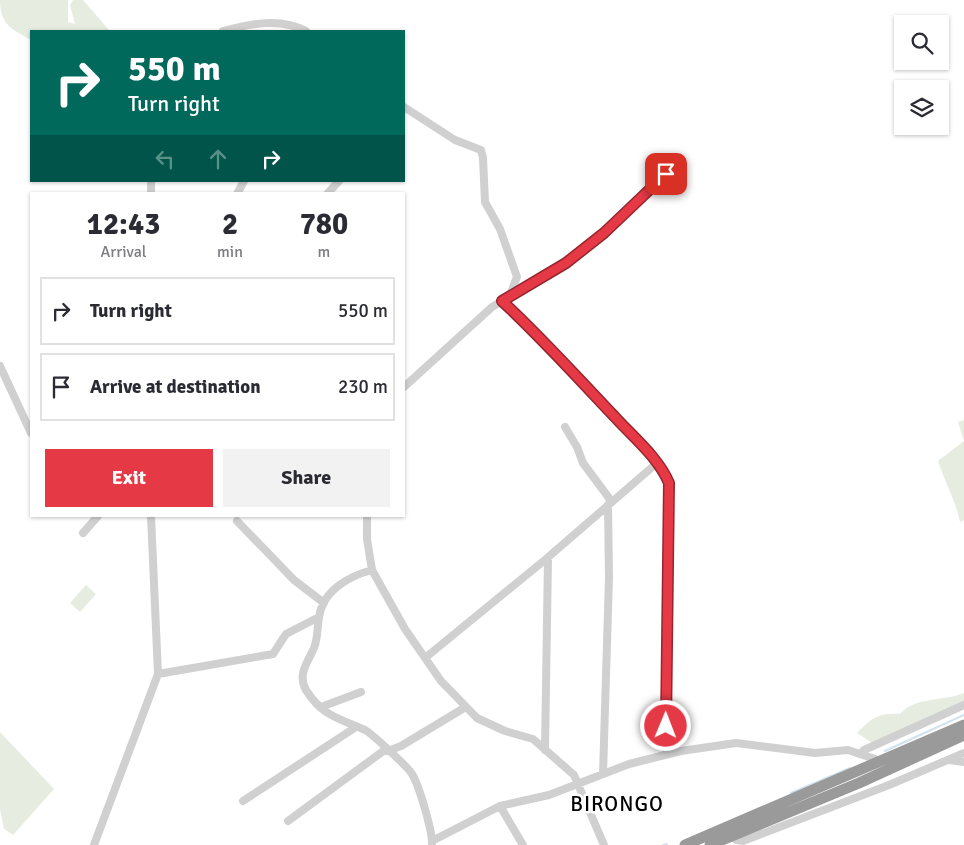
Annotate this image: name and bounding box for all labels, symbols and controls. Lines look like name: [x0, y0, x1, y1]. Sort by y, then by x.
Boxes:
map controls: [894, 15, 949, 135]
button: search: [894, 15, 949, 70]
text: 550 m: [128, 47, 221, 90]
icon: right: [45, 50, 110, 115]
button: layers: [894, 80, 949, 135]
text: Turn right: [128, 90, 220, 117]
icon: left: [151, 145, 179, 173]
icon: ahead: [204, 145, 232, 173]
icon: right: [257, 145, 285, 173]
pin: [645, 153, 687, 195]
icon: arrive: [652, 160, 680, 188]
text: 12:43: [87, 206, 160, 243]
text: 2: [222, 206, 238, 243]
text: 780: [300, 206, 348, 243]
text: Arrival: [100, 242, 147, 262]
text: min: [217, 242, 243, 262]
text: m: [318, 242, 330, 262]
icon: right: [47, 297, 75, 325]
text: Turn right: [90, 299, 172, 323]
text: 550 m: [338, 299, 388, 323]
icon: arrive: [47, 373, 75, 401]
text: Arrive at destination: [90, 375, 261, 399]
text: 230 m: [338, 375, 388, 399]
button: Exit: [45, 449, 213, 507]
button: Share: [223, 449, 390, 507]
position arrow: [639, 699, 691, 751]
district label: BIRONGO: [570, 791, 664, 817]

